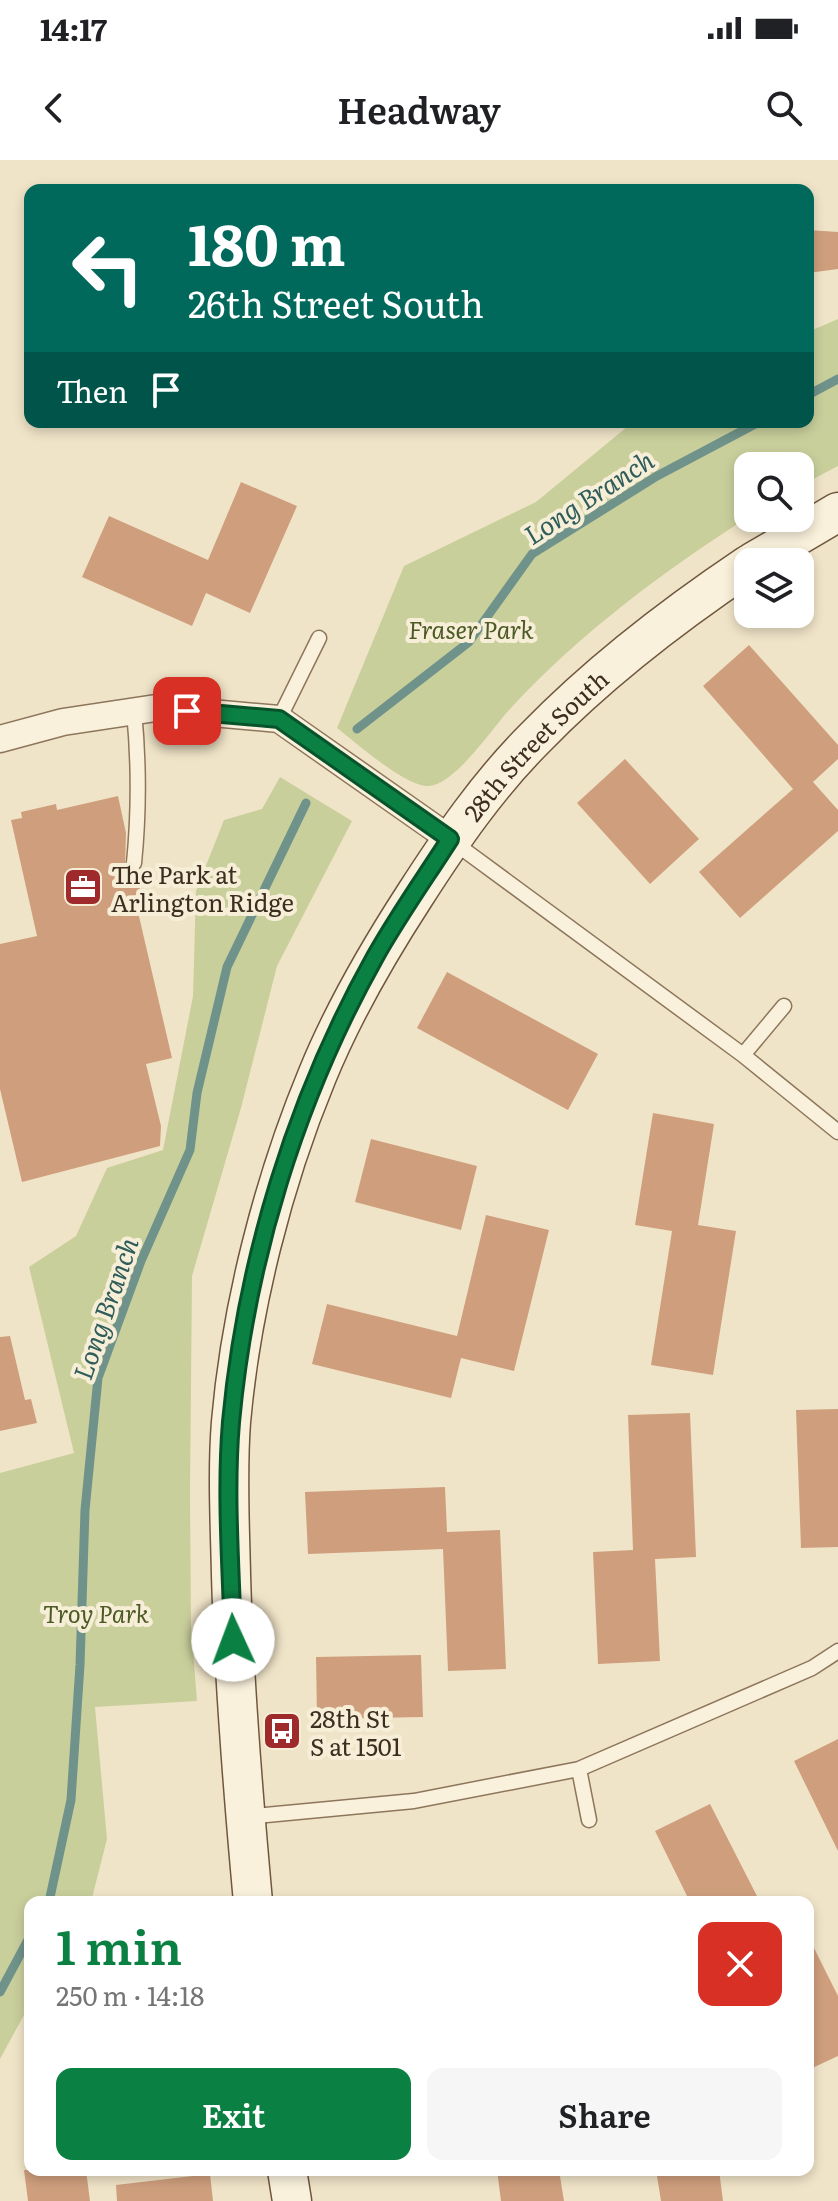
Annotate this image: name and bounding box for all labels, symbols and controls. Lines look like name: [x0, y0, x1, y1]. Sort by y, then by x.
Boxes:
text: 14:17: [40, 6, 107, 50]
text: Headway: [337, 82, 501, 135]
icon: back: [32, 86, 76, 130]
icon: search: [762, 86, 806, 130]
text: 180 m: [188, 200, 346, 283]
icon: left: [56, 216, 160, 320]
text: 26th Street South: [188, 276, 484, 329]
text: Then: [56, 368, 128, 412]
icon: arrive: [144, 368, 188, 412]
water label: Long Branch: [515, 439, 661, 553]
map controls: [734, 452, 814, 628]
button: search: [734, 452, 814, 532]
button: layers: [734, 548, 814, 628]
park label: Fraser Park: [408, 611, 535, 646]
street label: 28th Street South: [454, 660, 615, 827]
pin: [153, 677, 221, 745]
icon: arrive: [165, 689, 209, 733]
place label: The Park at Arlington Ridge: [111, 856, 294, 919]
office icon: The Park at Arlington Ridge: [62, 866, 104, 908]
water label: Long Branch: [61, 1232, 147, 1384]
park label: Troy Park: [43, 1595, 150, 1630]
position arrow: [191, 1598, 275, 1682]
place label: 28th St S at 1501: [310, 1700, 402, 1763]
bus stop icon: 28th St S at 1501: [261, 1710, 303, 1752]
text: 1 min: [56, 1909, 182, 1980]
button: close: [698, 1922, 782, 2006]
text: 250 m · 14:18: [56, 1975, 204, 2014]
button: Exit: [56, 2068, 411, 2160]
button: Share: [427, 2068, 782, 2160]

